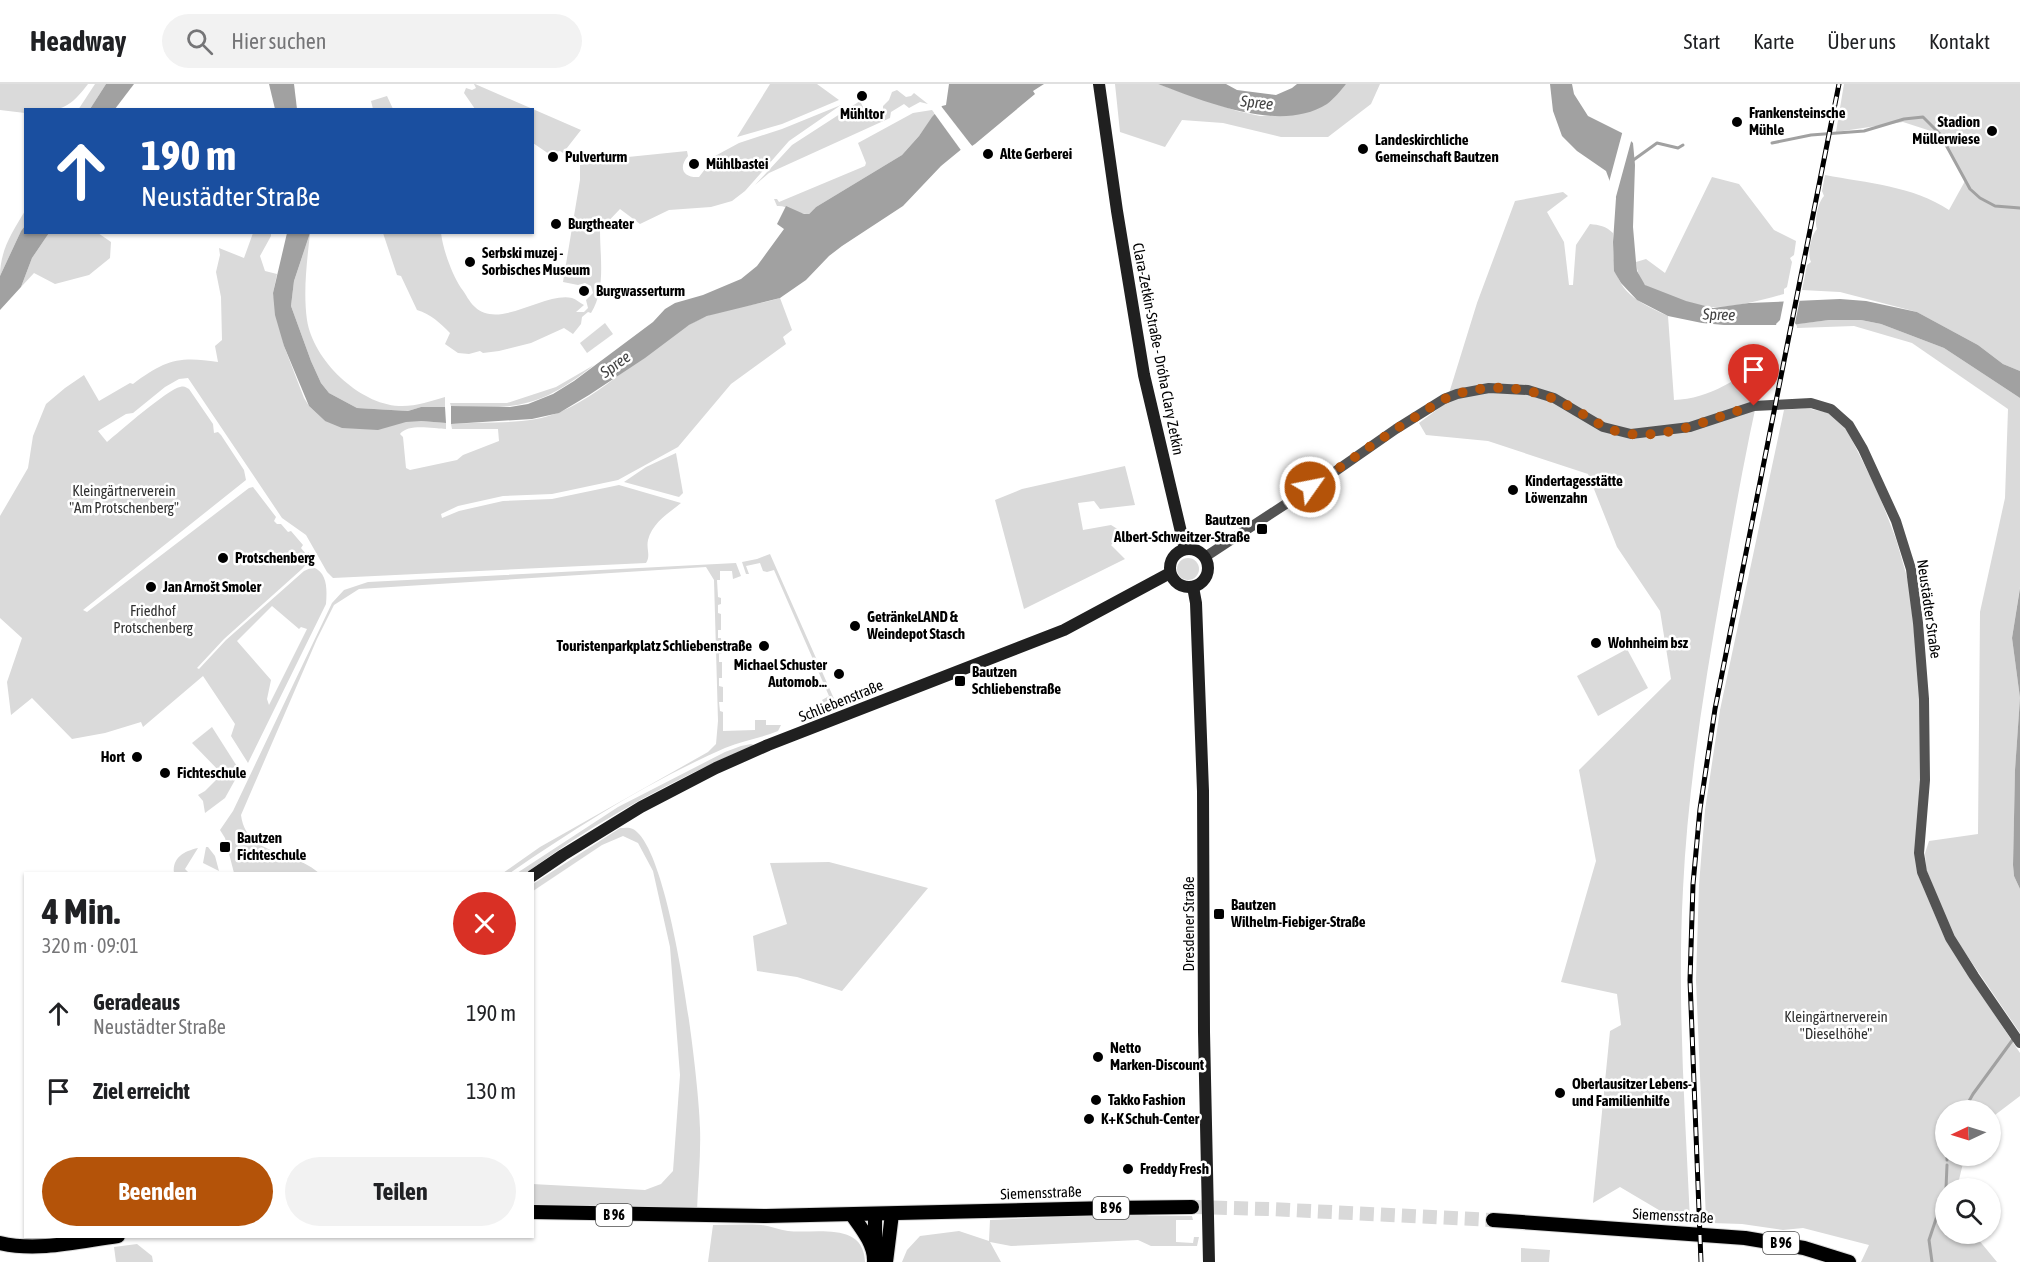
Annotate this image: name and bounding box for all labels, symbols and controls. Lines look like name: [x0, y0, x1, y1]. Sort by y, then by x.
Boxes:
search box: [162, 14, 582, 68]
text: Headway: [30, 25, 126, 57]
icon: search: [183, 25, 216, 58]
text: Hier suchen: [231, 28, 326, 54]
text: Start: [1684, 29, 1720, 53]
text: Karte: [1753, 29, 1794, 53]
text: Über uns: [1827, 29, 1896, 53]
text: Kontakt: [1929, 29, 1990, 53]
marker: Mühltor: [855, 89, 869, 103]
water label: Spree: [1239, 91, 1274, 114]
place label: Frankensteinsche Mühle: [1749, 104, 1846, 138]
place label: Mühltor: [840, 105, 885, 122]
place label: Stadion Müllerwiese: [1912, 113, 1980, 147]
marker: Frankensteinsche Mühle: [1730, 115, 1744, 129]
marker: Stadion Müllerwiese: [1985, 124, 1999, 138]
text: 190 m: [141, 131, 236, 179]
place label: Landeskirchliche Gemeinschaft Bautzen: [1375, 131, 1499, 165]
icon: ahead: [42, 132, 120, 210]
marker: Landeskirchliche Gemeinschaft Bautzen: [1356, 142, 1370, 156]
place label: Alte Gerberei: [999, 145, 1072, 162]
marker: Alte Gerberei: [981, 147, 995, 161]
place label: Pulverturm: [565, 148, 628, 165]
marker: Pulverturm: [546, 150, 560, 164]
place label: Mühlbastei: [706, 155, 768, 172]
marker: Mühlbastei: [687, 157, 701, 171]
text: Neustädter Straße: [141, 181, 320, 212]
place label: Burgtheater: [568, 215, 634, 232]
marker: Burgtheater: [549, 217, 563, 231]
street label: Clara-Zetkin-Straße - Dróha Clary Zetkin: [1130, 241, 1187, 456]
place label: Serbski muzej - Sorbisches Museum: [482, 244, 590, 278]
marker: Serbski muzej - Sorbisches Museum: [463, 255, 477, 269]
place label: Burgwasserturm: [596, 282, 685, 299]
marker: Burgwasserturm: [577, 284, 591, 298]
water label: Spree: [1701, 304, 1736, 325]
pin: [1728, 344, 1779, 406]
water label: Spree: [596, 347, 634, 382]
icon: arrive: [1737, 353, 1770, 386]
position arrow: [1278, 455, 1342, 519]
place label: Kindertagesstätte Löwenzahn: [1525, 472, 1623, 506]
park label: Kleingärtnerverein "Am Protschenberg": [69, 482, 179, 516]
marker: Kindertagesstätte Löwenzahn: [1506, 483, 1520, 497]
place label: Bautzen Albert-Schweitzer-Straße: [1113, 511, 1250, 545]
marker: Bautzen Albert-Schweitzer-Straße: [1255, 522, 1269, 536]
place label: Protschenberg: [235, 549, 315, 566]
marker: Protschenberg: [216, 551, 230, 565]
street label: Neustädter Straße: [1914, 558, 1945, 660]
place label: Jan Arnošt Smoler: [162, 578, 262, 595]
marker: Jan Arnošt Smoler: [144, 580, 158, 594]
park label: Friedhof Protschenberg: [113, 602, 193, 636]
place label: GetränkeLAND & Weindepot Stasch: [866, 608, 965, 642]
marker: GetränkeLAND & Weindepot Stasch: [848, 619, 862, 633]
place label: Wohnheim bsz: [1607, 634, 1689, 651]
marker: Wohnheim bsz: [1589, 636, 1603, 650]
place label: Touristenparkplatz Schliebenstraße: [557, 637, 752, 654]
marker: Touristenparkplatz Schliebenstraße: [757, 639, 771, 653]
place label: Michael Schuster Automob...: [734, 656, 828, 690]
place label: Bautzen Schliebenstraße: [972, 663, 1061, 697]
marker: Michael Schuster Automob...: [832, 667, 846, 681]
marker: Bautzen Schliebenstraße: [953, 674, 967, 688]
street label: Schliebenstraße: [796, 676, 885, 725]
place label: Hort: [101, 748, 126, 765]
marker: Hort: [130, 750, 144, 764]
place label: Fichteschule: [177, 764, 246, 781]
marker: Fichteschule: [158, 766, 172, 780]
place label: Bautzen Fichteschule: [237, 829, 306, 863]
marker: Bautzen Fichteschule: [218, 840, 232, 854]
street label: Dresdener Straße: [1180, 876, 1197, 972]
text: 4 Min.: [42, 890, 120, 932]
button: close: [453, 892, 516, 955]
place label: Bautzen Wilhelm-Fiebiger-Straße: [1230, 896, 1366, 930]
marker: Bautzen Wilhelm-Fiebiger-Straße: [1212, 907, 1226, 921]
text: 320 m · 09:01: [42, 934, 139, 957]
text: Geradeaus: [93, 989, 180, 1015]
icon: ahead: [42, 997, 75, 1030]
text: 190 m: [466, 1000, 516, 1026]
park label: Kleingärtnerverein "Dieselhöhe": [1784, 1008, 1888, 1042]
text: Neustädter Straße: [93, 1015, 226, 1038]
place label: Netto Marken-Discount: [1110, 1039, 1205, 1073]
marker: Netto Marken-Discount: [1091, 1050, 1105, 1064]
icon: arrive: [42, 1075, 75, 1108]
place label: Oberlausitzer Lebens- und Familienhilfe: [1572, 1075, 1692, 1109]
text: Ziel erreicht: [93, 1078, 190, 1104]
text: 130 m: [466, 1078, 516, 1104]
marker: Oberlausitzer Lebens- und Familienhilfe: [1553, 1086, 1567, 1100]
place label: Takko Fashion: [1108, 1091, 1186, 1108]
marker: Takko Fashion: [1089, 1093, 1103, 1107]
north arrow: [1935, 1100, 2001, 1166]
map controls: [1935, 1100, 2001, 1244]
place label: K+K Schuh-Center: [1101, 1110, 1200, 1127]
marker: K+K Schuh-Center: [1082, 1112, 1096, 1126]
button: Beenden: [42, 1157, 273, 1226]
button: Teilen: [285, 1157, 516, 1226]
place label: Freddy Fresh: [1140, 1160, 1209, 1177]
marker: Freddy Fresh: [1121, 1162, 1135, 1176]
button: search: [1935, 1178, 2001, 1244]
street label: Siemensstraße: [1000, 1183, 1082, 1202]
road number: B 96: [1093, 1197, 1129, 1219]
road number: B 96: [596, 1204, 632, 1226]
street label: Siemensstraße: [1632, 1205, 1714, 1226]
road number: B 96: [1763, 1232, 1799, 1254]

